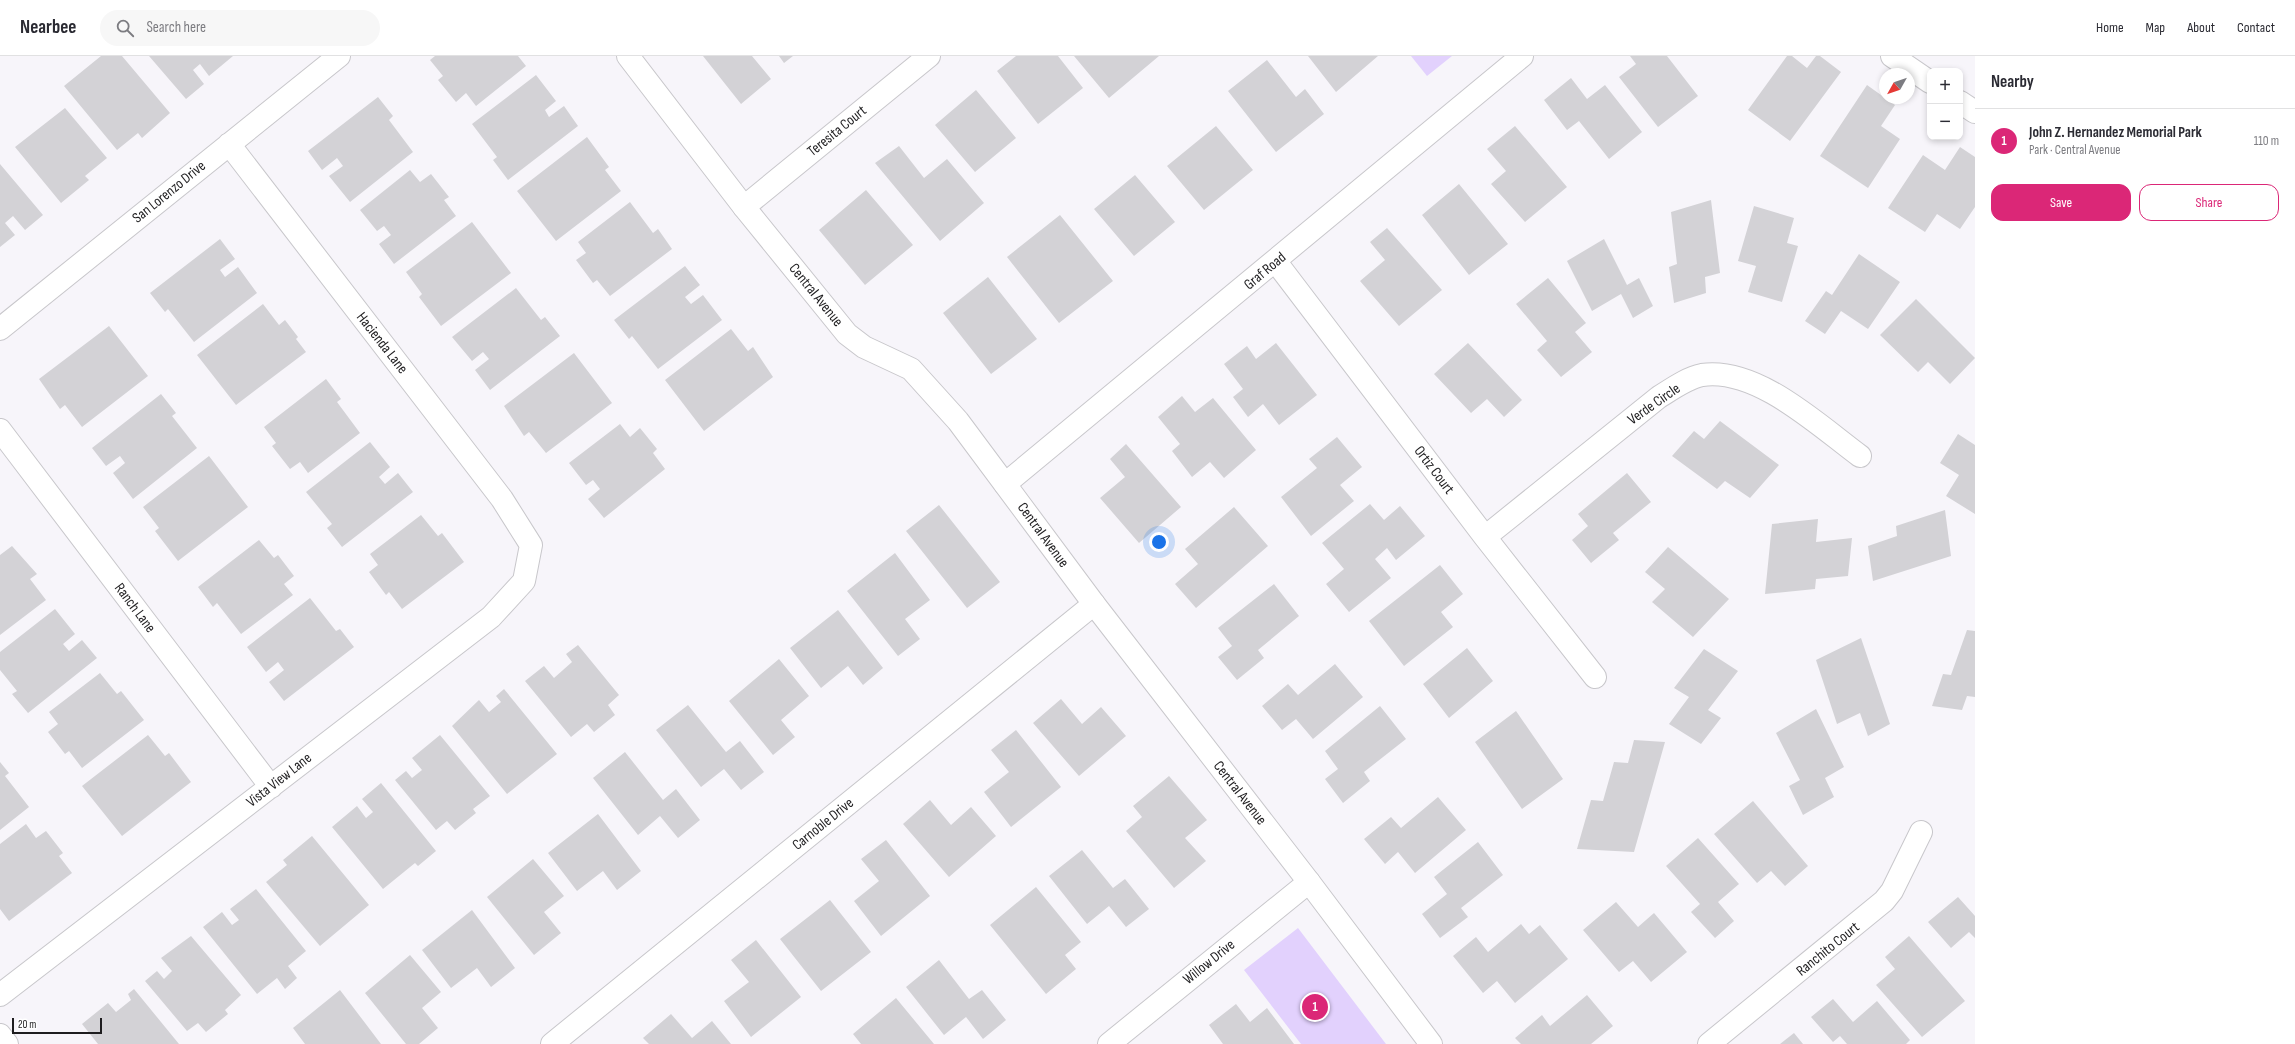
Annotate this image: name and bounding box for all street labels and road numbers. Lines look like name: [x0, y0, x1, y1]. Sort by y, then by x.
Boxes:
street label: Teresita Court: [804, 101, 871, 161]
street label: San Lorenzo Drive: [128, 157, 210, 227]
street label: Graf Road: [1240, 248, 1290, 294]
street label: Central Avenue: [785, 260, 847, 330]
street label: Hacienda Lane: [352, 308, 412, 378]
street label: Verde Circle: [1624, 379, 1684, 429]
street label: Ortiz Court: [1410, 442, 1459, 498]
street label: Central Avenue: [1013, 499, 1073, 571]
street label: Ranch Lane: [110, 579, 160, 637]
street label: Vista View Lane: [243, 749, 315, 811]
street label: Central Avenue: [1209, 757, 1271, 829]
street label: Carnoble Drive: [789, 794, 857, 854]
street label: Ranchito Court: [1793, 917, 1864, 980]
street label: Willow Drive: [1179, 935, 1239, 989]

